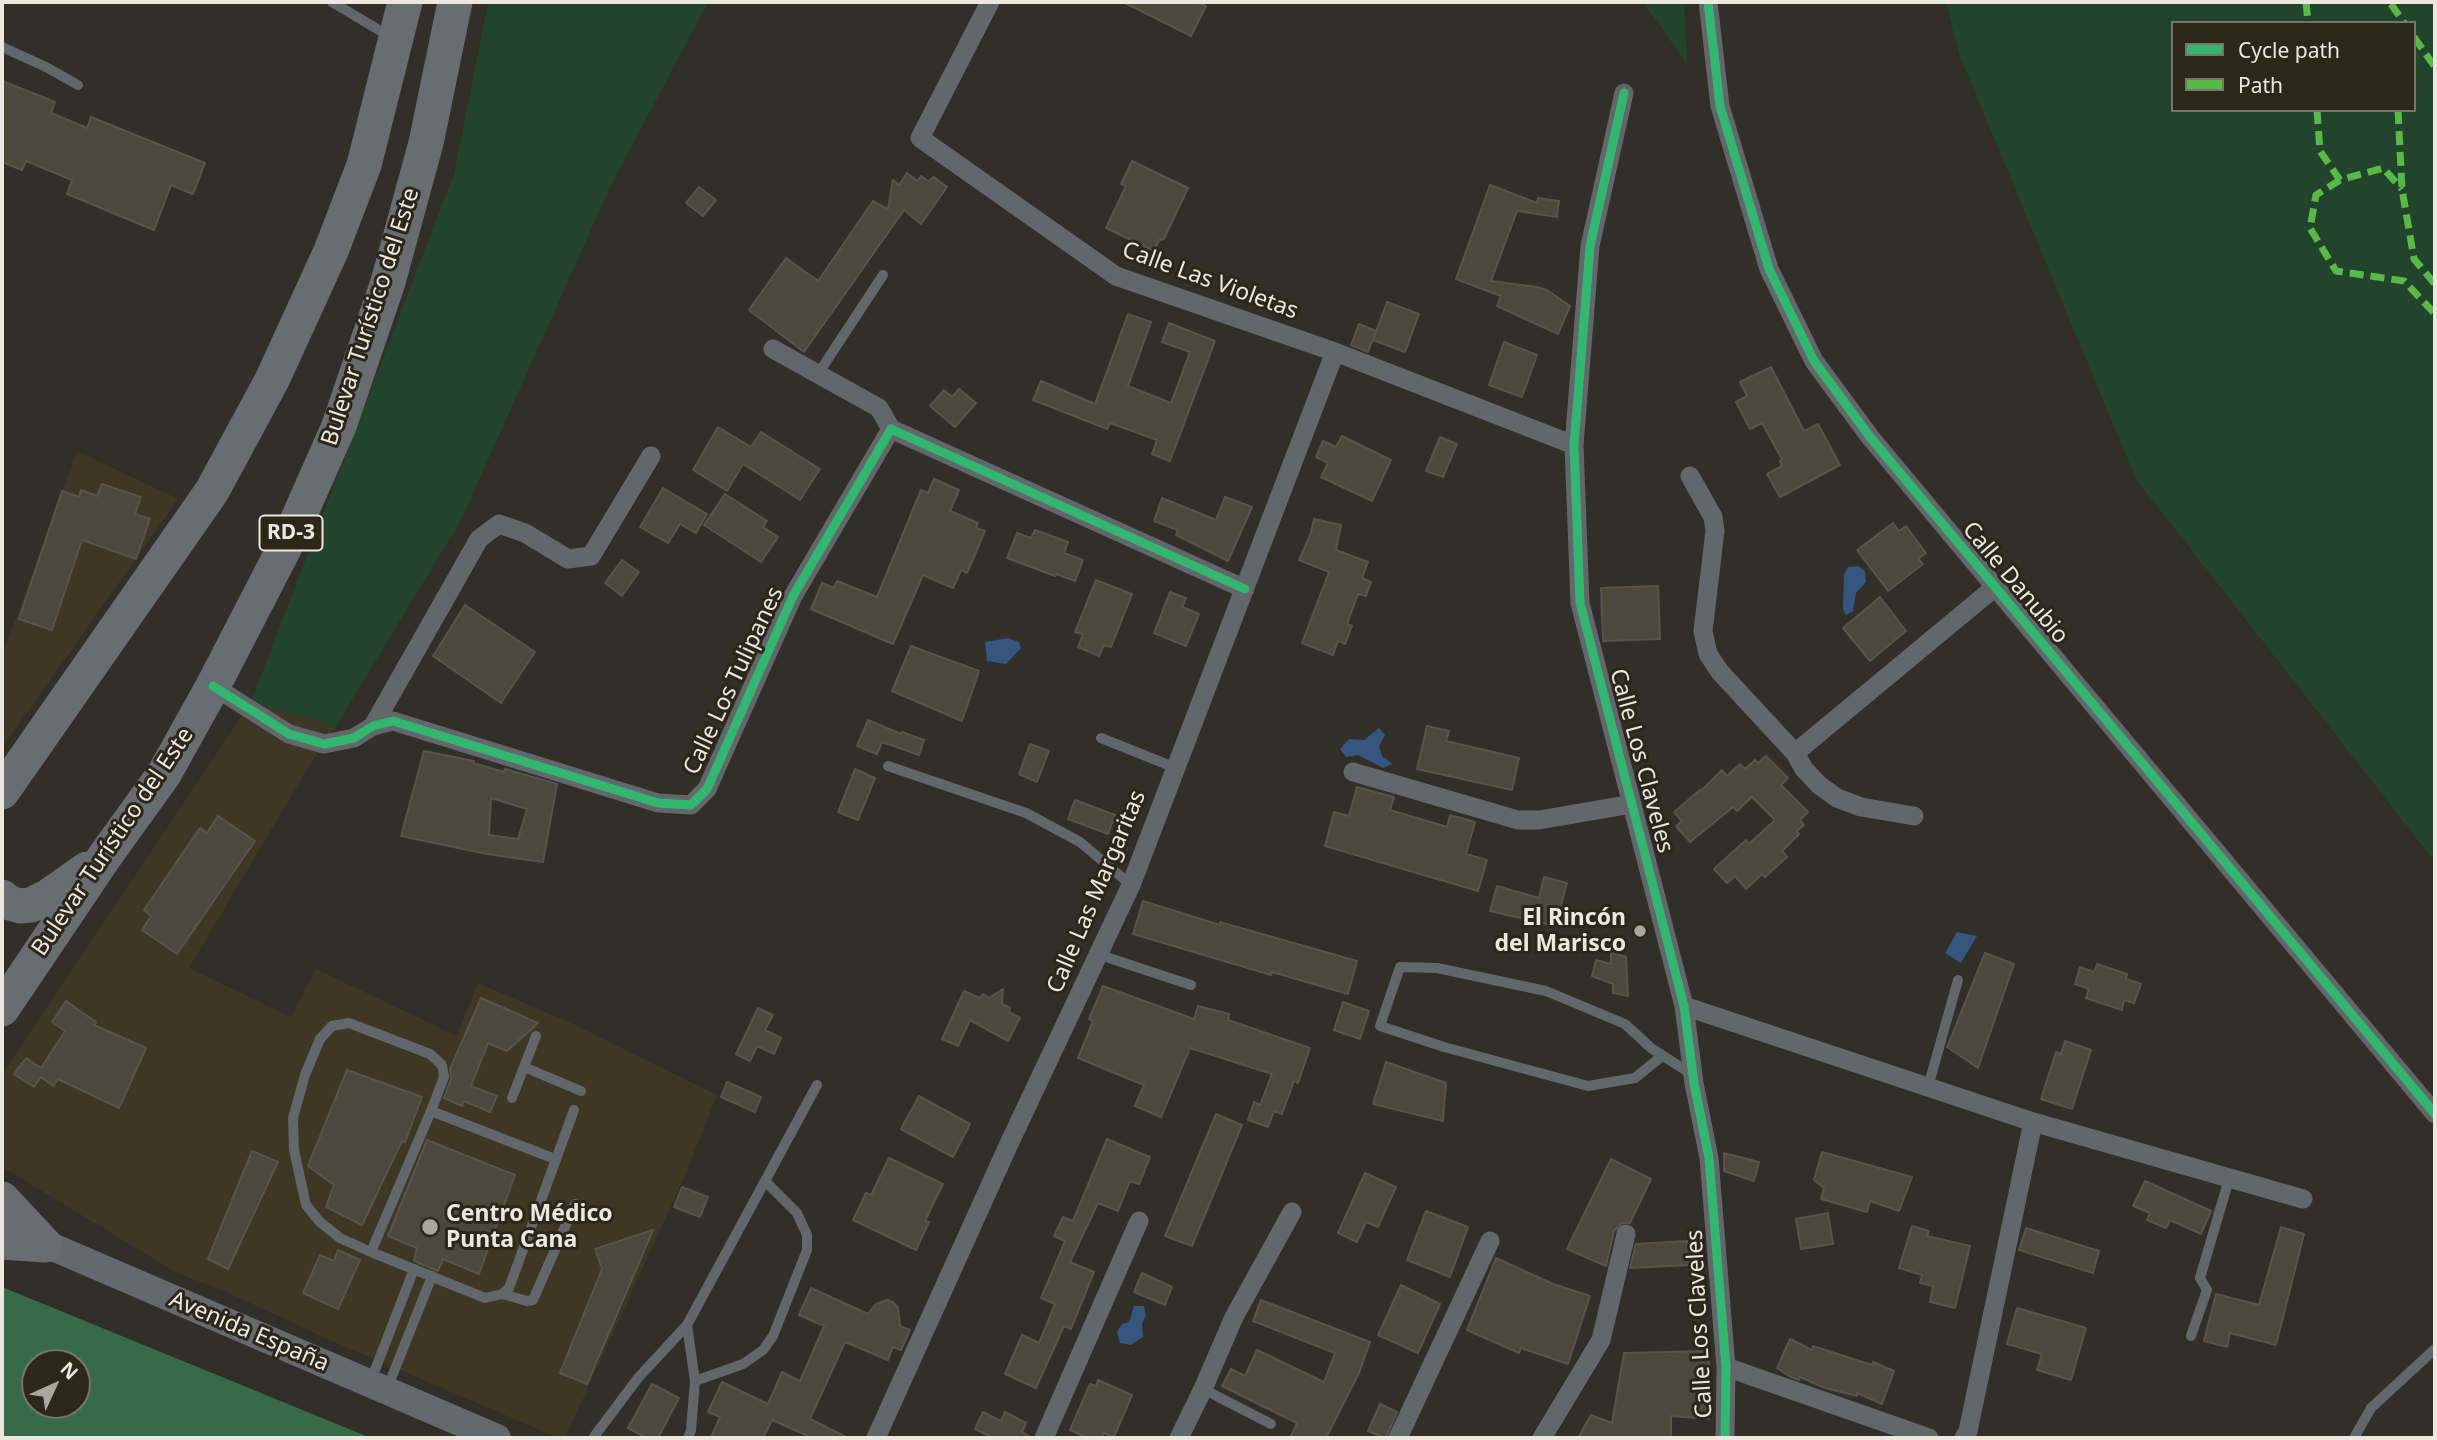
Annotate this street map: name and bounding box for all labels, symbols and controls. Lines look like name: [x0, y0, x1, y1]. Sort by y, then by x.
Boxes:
legend: [2171, 21, 2416, 112]
text: Cycle path: [2238, 36, 2340, 64]
text: Path: [2238, 71, 2283, 99]
street label: Bulevar Turístico del Este: [316, 185, 426, 449]
street label: Calle Las Violetas: [1118, 236, 1302, 326]
road number: RD-3: [260, 516, 322, 550]
street label: Calle Danubio: [1956, 517, 2074, 649]
street label: Calle Los Tulipanes: [678, 583, 790, 779]
street label: Calle Los Claveles: [1603, 666, 1679, 856]
street label: Bulevar Turístico del Este: [26, 723, 200, 961]
street label: Calle Las Margaritas: [1042, 786, 1152, 998]
place label: El Rincón del Marisco: [1494, 904, 1626, 958]
marker: El Rincón del Marisco: [1632, 923, 1648, 939]
place label: Centro Médico Punta Cana: [446, 1200, 613, 1254]
marker: Centro Médico Punta Cana: [420, 1217, 440, 1237]
street label: Calle Los Claveles: [1681, 1229, 1719, 1419]
street label: Avenida España: [165, 1286, 333, 1378]
north arrow: [21, 1349, 91, 1419]
text: N: [55, 1356, 84, 1385]

